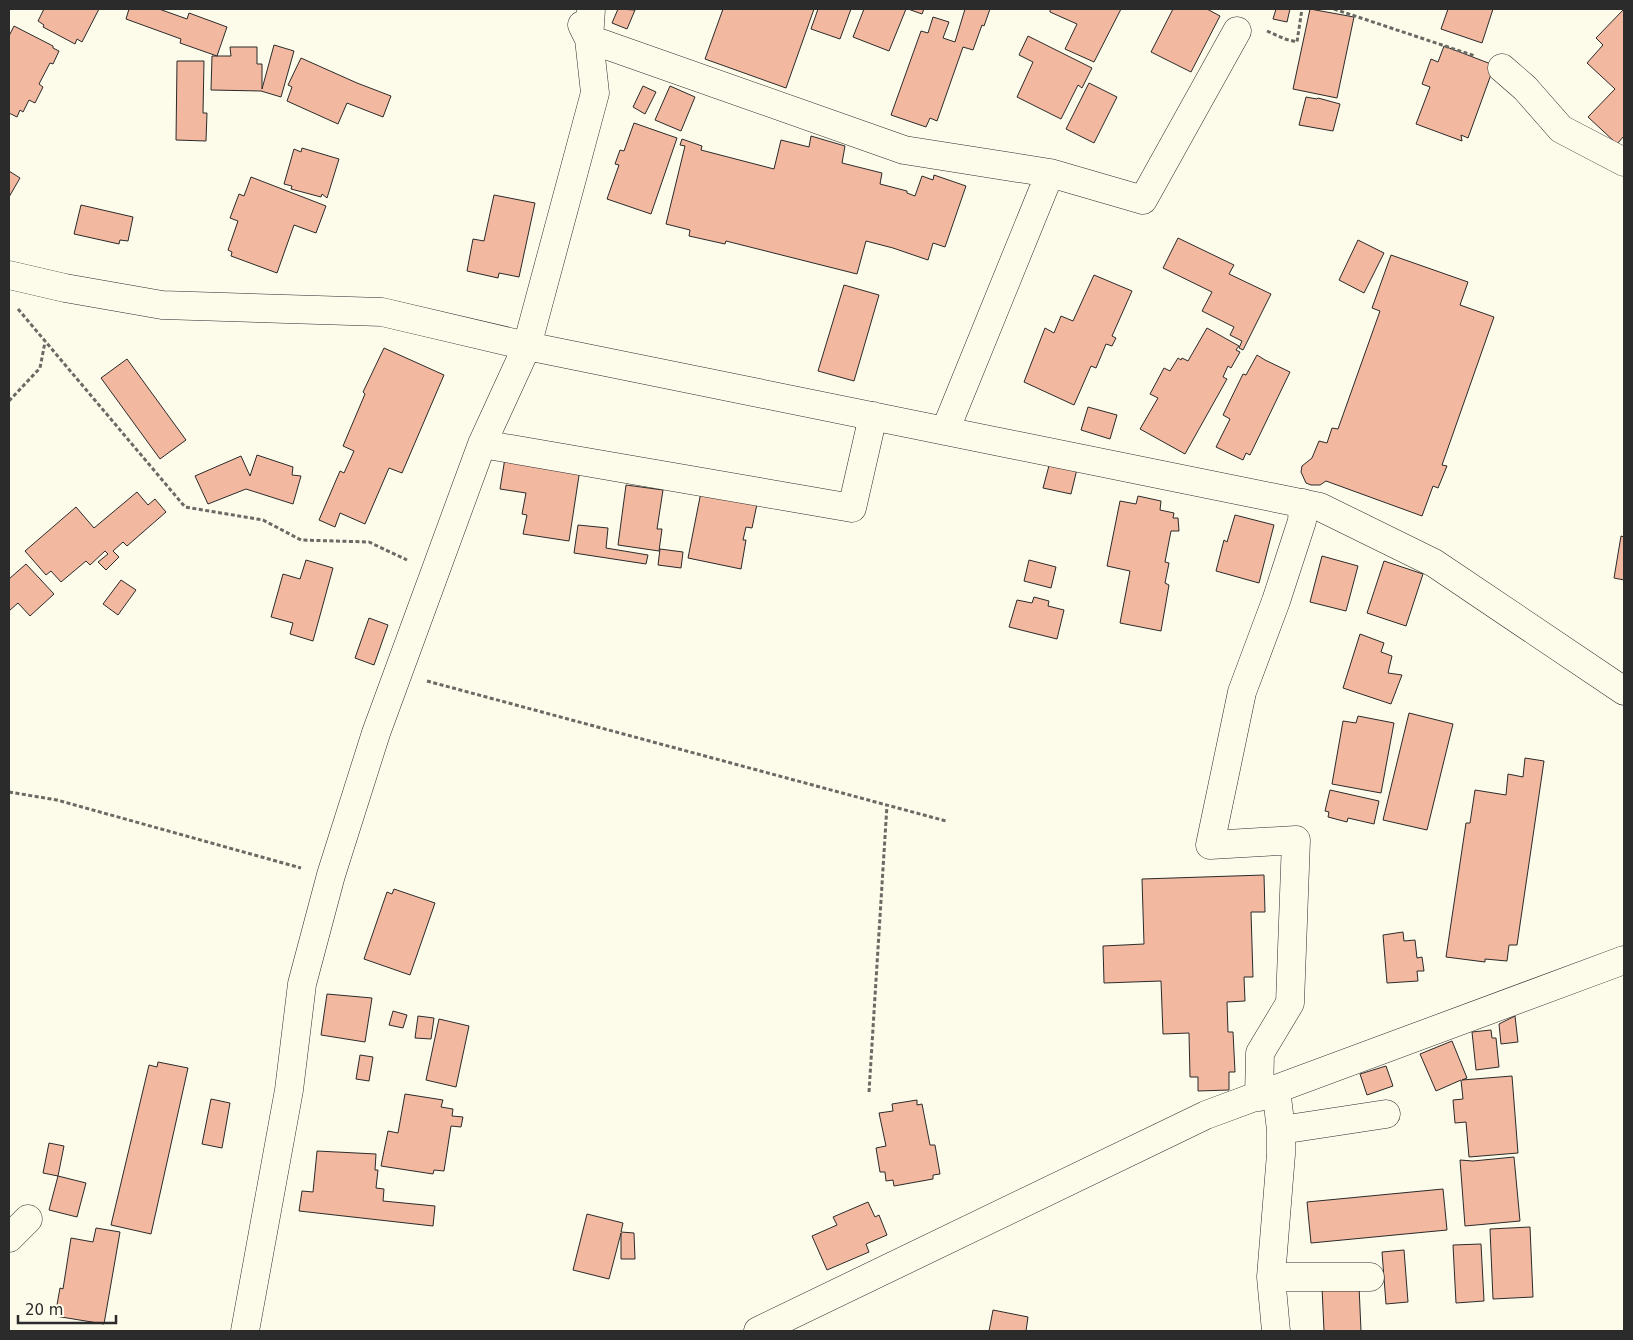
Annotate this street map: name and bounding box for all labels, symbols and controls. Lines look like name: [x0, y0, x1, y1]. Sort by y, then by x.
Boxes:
scale bar: [18, 1292, 115, 1324]
text: 20 m: [25, 1301, 63, 1319]

